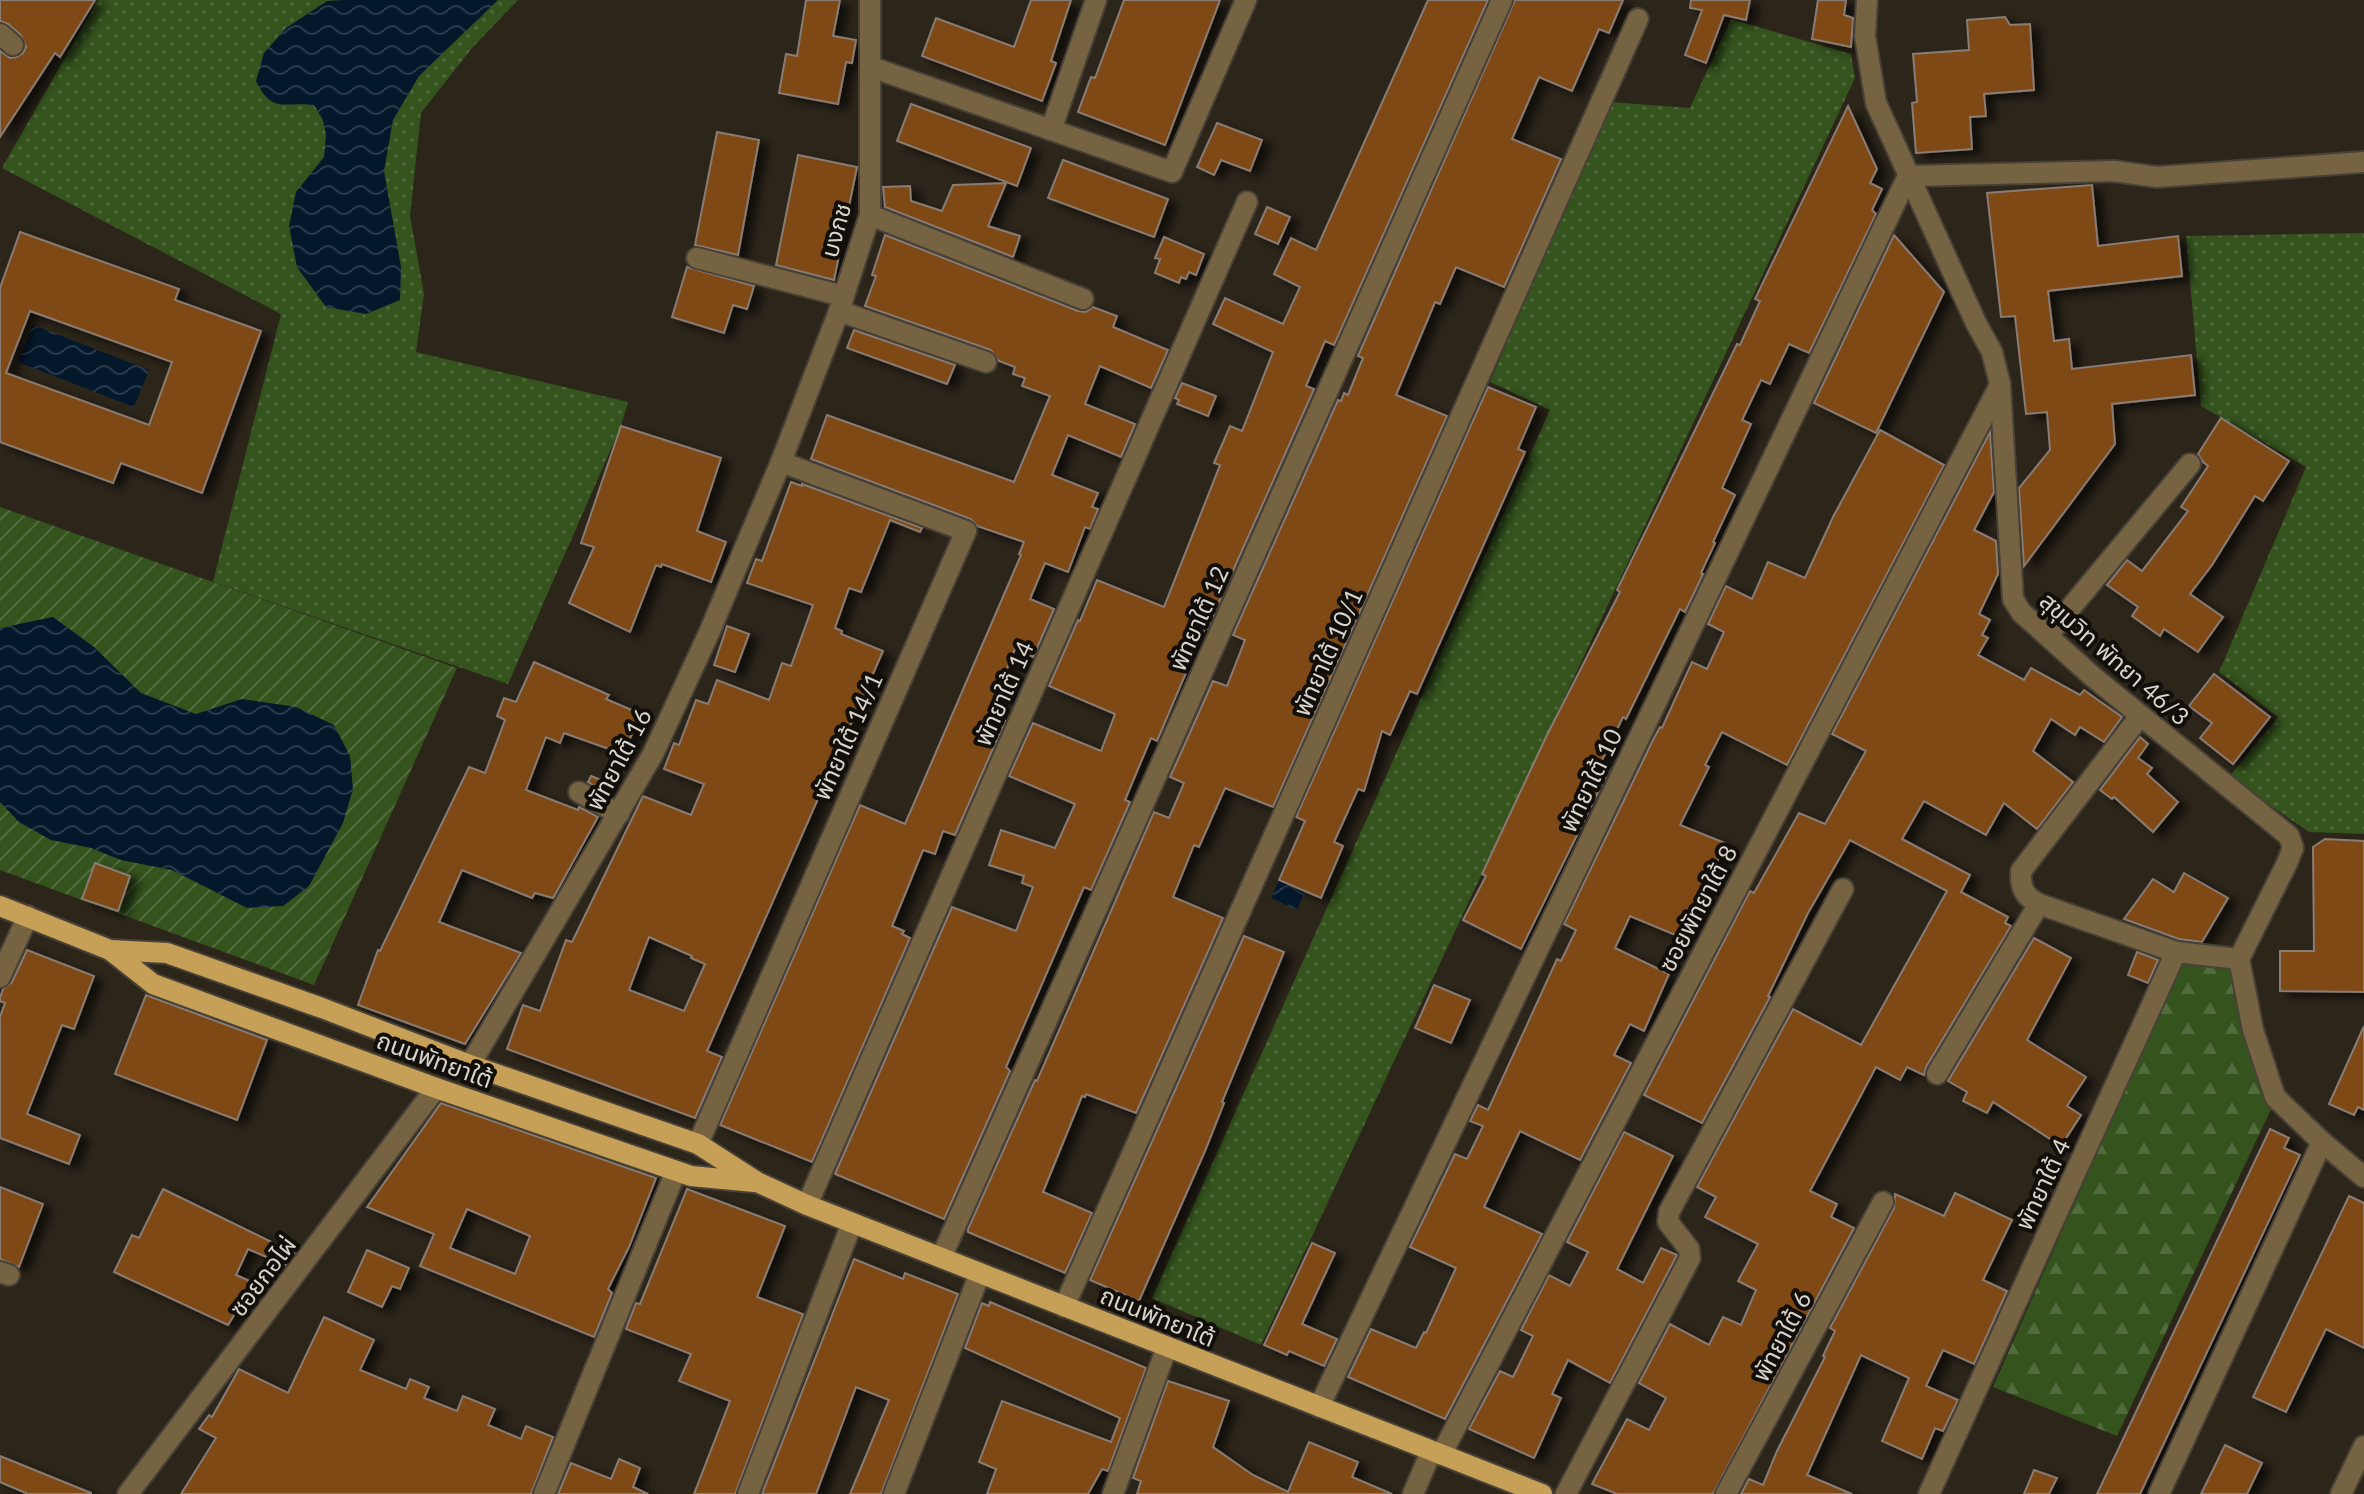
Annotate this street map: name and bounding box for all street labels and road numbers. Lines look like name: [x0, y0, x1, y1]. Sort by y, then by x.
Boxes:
street label: บงกช: [814, 200, 856, 260]
street label: พัทยาใต้ 12: [1162, 561, 1234, 675]
street label: พัทยาใต้ 10/1: [1286, 584, 1368, 720]
street label: สุขุมวิท พัทยา 46/3: [2033, 585, 2196, 732]
street label: พัทยาใต้ 14: [967, 636, 1039, 750]
street label: พัทยาใต้ 14/1: [806, 668, 888, 804]
street label: พัทยาใต้ 16: [579, 703, 657, 815]
street label: พัทยาใต้ 10: [1553, 724, 1627, 836]
street label: ซอยพัทยาใต้ 8: [1652, 840, 1742, 976]
street label: ถนนพัทยาใต้: [373, 1025, 497, 1093]
street label: พัทยาใต้ 4: [2008, 1134, 2076, 1234]
street label: ซอยกอไผ่: [223, 1230, 301, 1322]
street label: ถนนพัทยาใต้: [1096, 1280, 1220, 1352]
street label: พัทยาใต้ 6: [1745, 1286, 1817, 1386]

